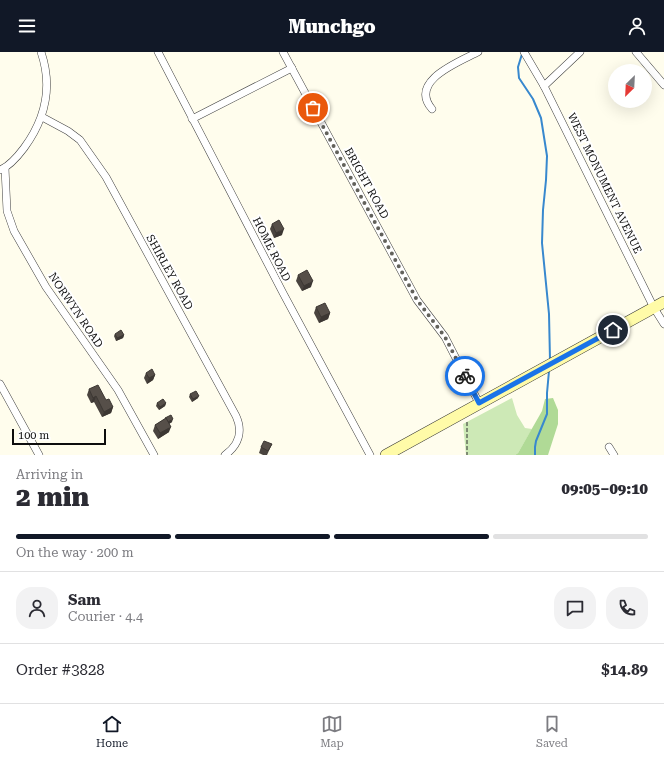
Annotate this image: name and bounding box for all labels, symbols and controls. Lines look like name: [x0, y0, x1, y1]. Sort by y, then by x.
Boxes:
icon: menu: [16, 15, 38, 37]
icon: person: [626, 15, 648, 37]
text: Munchgo: [288, 16, 376, 37]
north arrow: [608, 64, 652, 108]
map controls: [608, 64, 652, 108]
pin: [296, 91, 330, 125]
icon: bag: [302, 97, 324, 119]
street label: WEST MONUMENT AVENUE: [565, 111, 644, 256]
street label: BRIGHT ROAD: [342, 145, 391, 221]
street label: HOME ROAD: [250, 215, 293, 284]
street label: SHIRLEY ROAD: [143, 232, 196, 312]
street label: NORWYN ROAD: [46, 270, 106, 350]
pin: [596, 313, 630, 347]
icon: home: [602, 319, 624, 341]
courier: [445, 356, 485, 396]
icon: bike: [454, 365, 476, 387]
scale bar: [12, 427, 106, 446]
text: 100 m: [18, 429, 49, 442]
text: Arriving in: [16, 467, 83, 482]
text: 09:05–09:10: [562, 480, 648, 498]
text: 2 min: [16, 482, 89, 512]
text: On the way · 200 m: [16, 545, 133, 560]
button: person: [16, 587, 58, 629]
button: chat: [554, 587, 596, 629]
button: phone: [606, 587, 648, 629]
text: Sam: [68, 591, 101, 609]
text: Courier · 4.4: [68, 609, 143, 624]
text: Order #3828: [16, 661, 105, 679]
text: $14.89: [601, 661, 648, 679]
tab: Home: [96, 713, 128, 750]
tab: Map: [320, 713, 344, 750]
tab: Saved: [536, 713, 568, 750]

